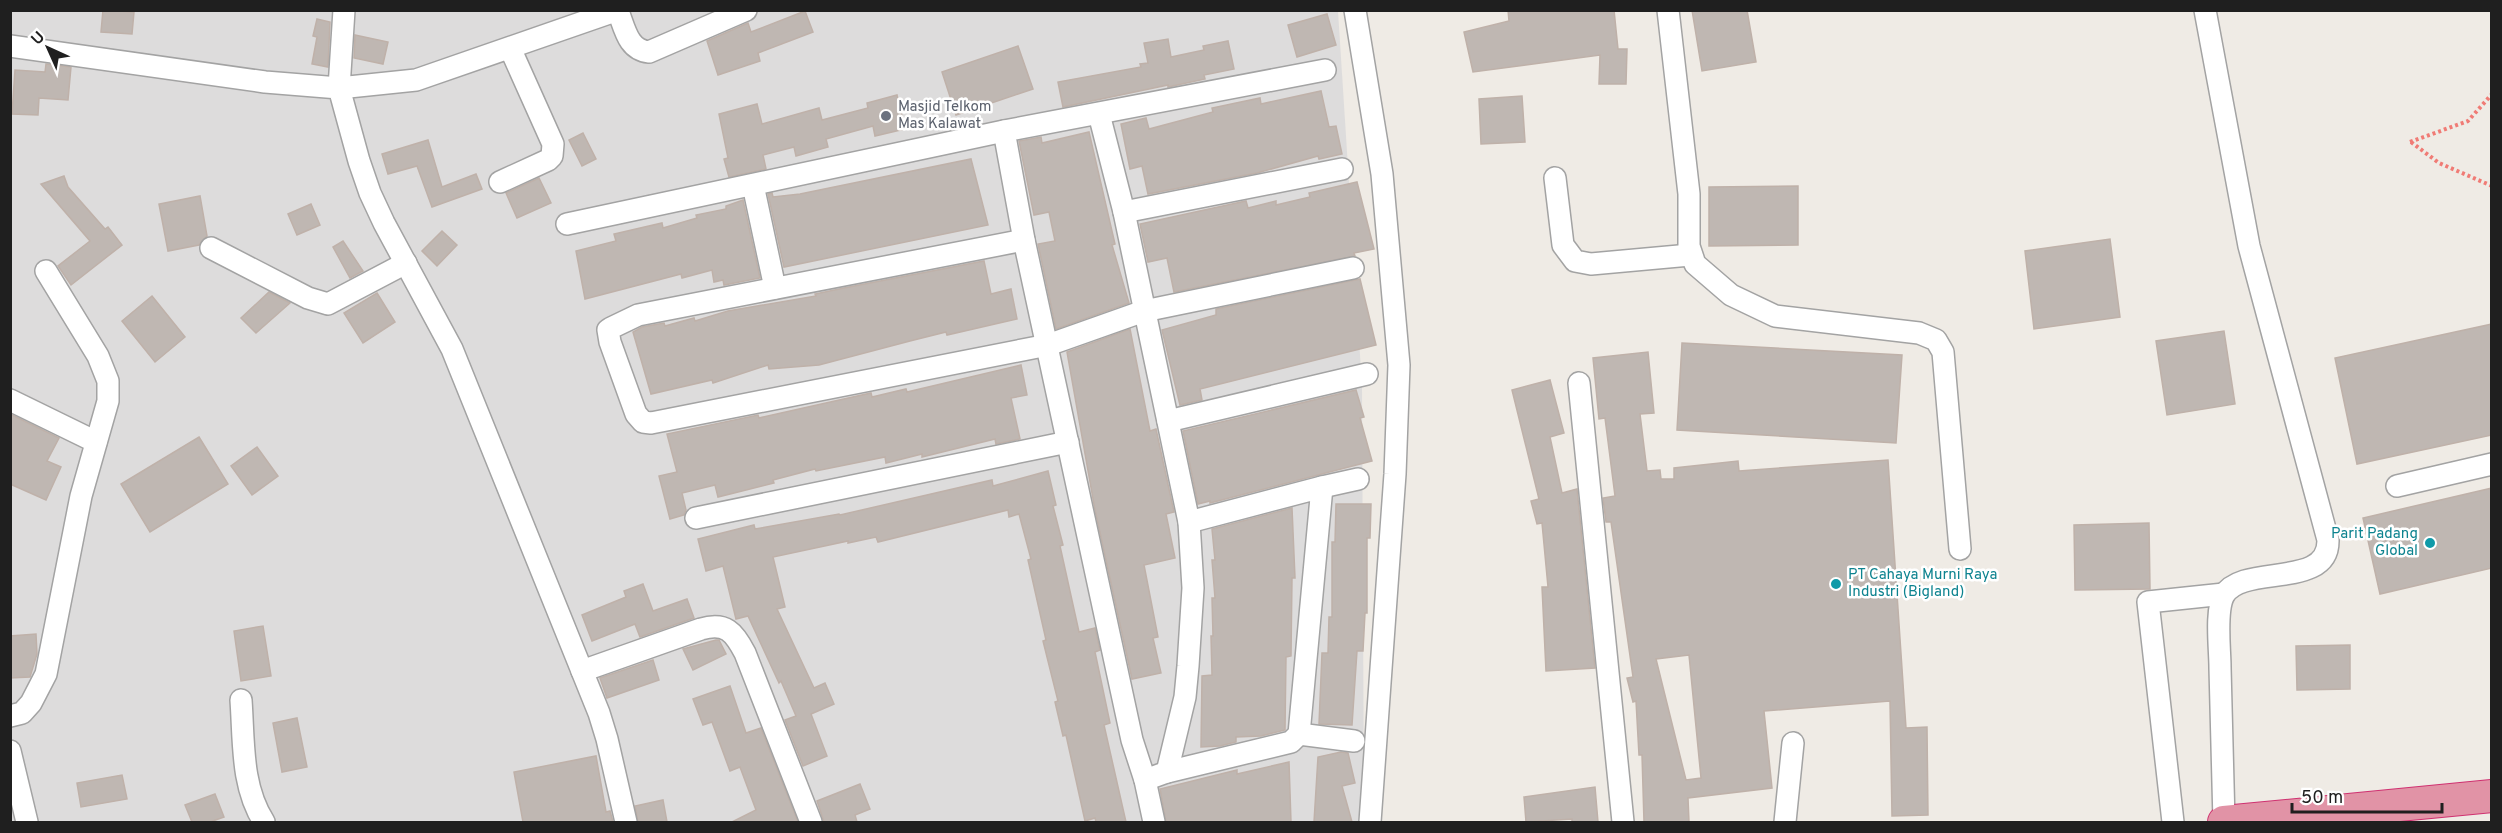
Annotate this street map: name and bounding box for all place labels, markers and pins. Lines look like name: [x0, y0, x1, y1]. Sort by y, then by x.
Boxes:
place label: Masjid Telkom Mas Kalawat: [898, 98, 991, 134]
marker: Masjid Telkom Mas Kalawat: [879, 109, 893, 123]
place label: Parit Padang Global: [2331, 525, 2418, 561]
marker: Parit Padang Global: [2423, 536, 2437, 550]
place label: PT Cahaya Murni Raya Industri (Bigland): [1848, 566, 1997, 602]
marker: PT Cahaya Murni Raya Industri (Bigland): [1829, 577, 1843, 591]

